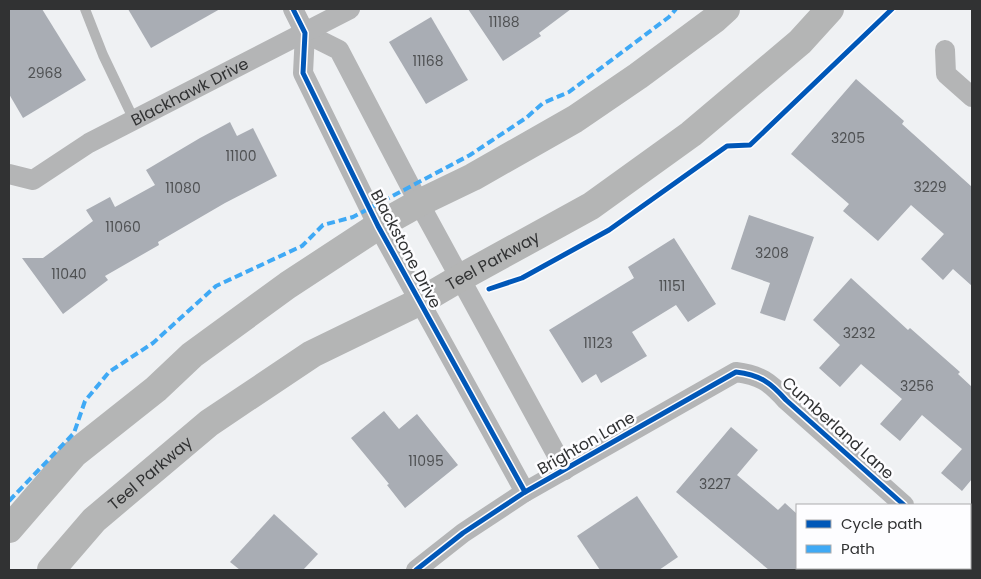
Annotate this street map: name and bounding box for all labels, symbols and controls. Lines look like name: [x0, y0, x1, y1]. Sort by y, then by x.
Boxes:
house number: 11188: [488, 12, 520, 32]
house number: 11168: [412, 51, 444, 71]
street label: Blackhawk Drive: [127, 52, 253, 131]
house number: 2968: [28, 63, 62, 83]
house number: 3205: [831, 128, 865, 148]
house number: 11100: [225, 146, 257, 166]
house number: 3229: [913, 177, 947, 197]
house number: 11080: [165, 178, 201, 198]
street label: Blackstone Drive: [365, 186, 447, 313]
house number: 11060: [105, 217, 141, 237]
street label: Teel Parkway: [441, 225, 544, 295]
house number: 3208: [755, 243, 789, 263]
house number: 11040: [51, 264, 87, 284]
house number: 11151: [659, 276, 685, 296]
house number: 3232: [843, 323, 875, 343]
house number: 11123: [583, 333, 613, 353]
street label: Cumberland Lane: [777, 371, 899, 485]
house number: 3256: [900, 376, 934, 396]
street label: Brighton Lane: [533, 406, 639, 480]
street label: Teel Parkway: [103, 431, 197, 515]
house number: 11095: [408, 451, 444, 471]
house number: 3227: [699, 474, 731, 494]
legend: [796, 504, 971, 569]
text: Cycle path: [841, 513, 922, 534]
text: Path: [841, 538, 875, 559]

